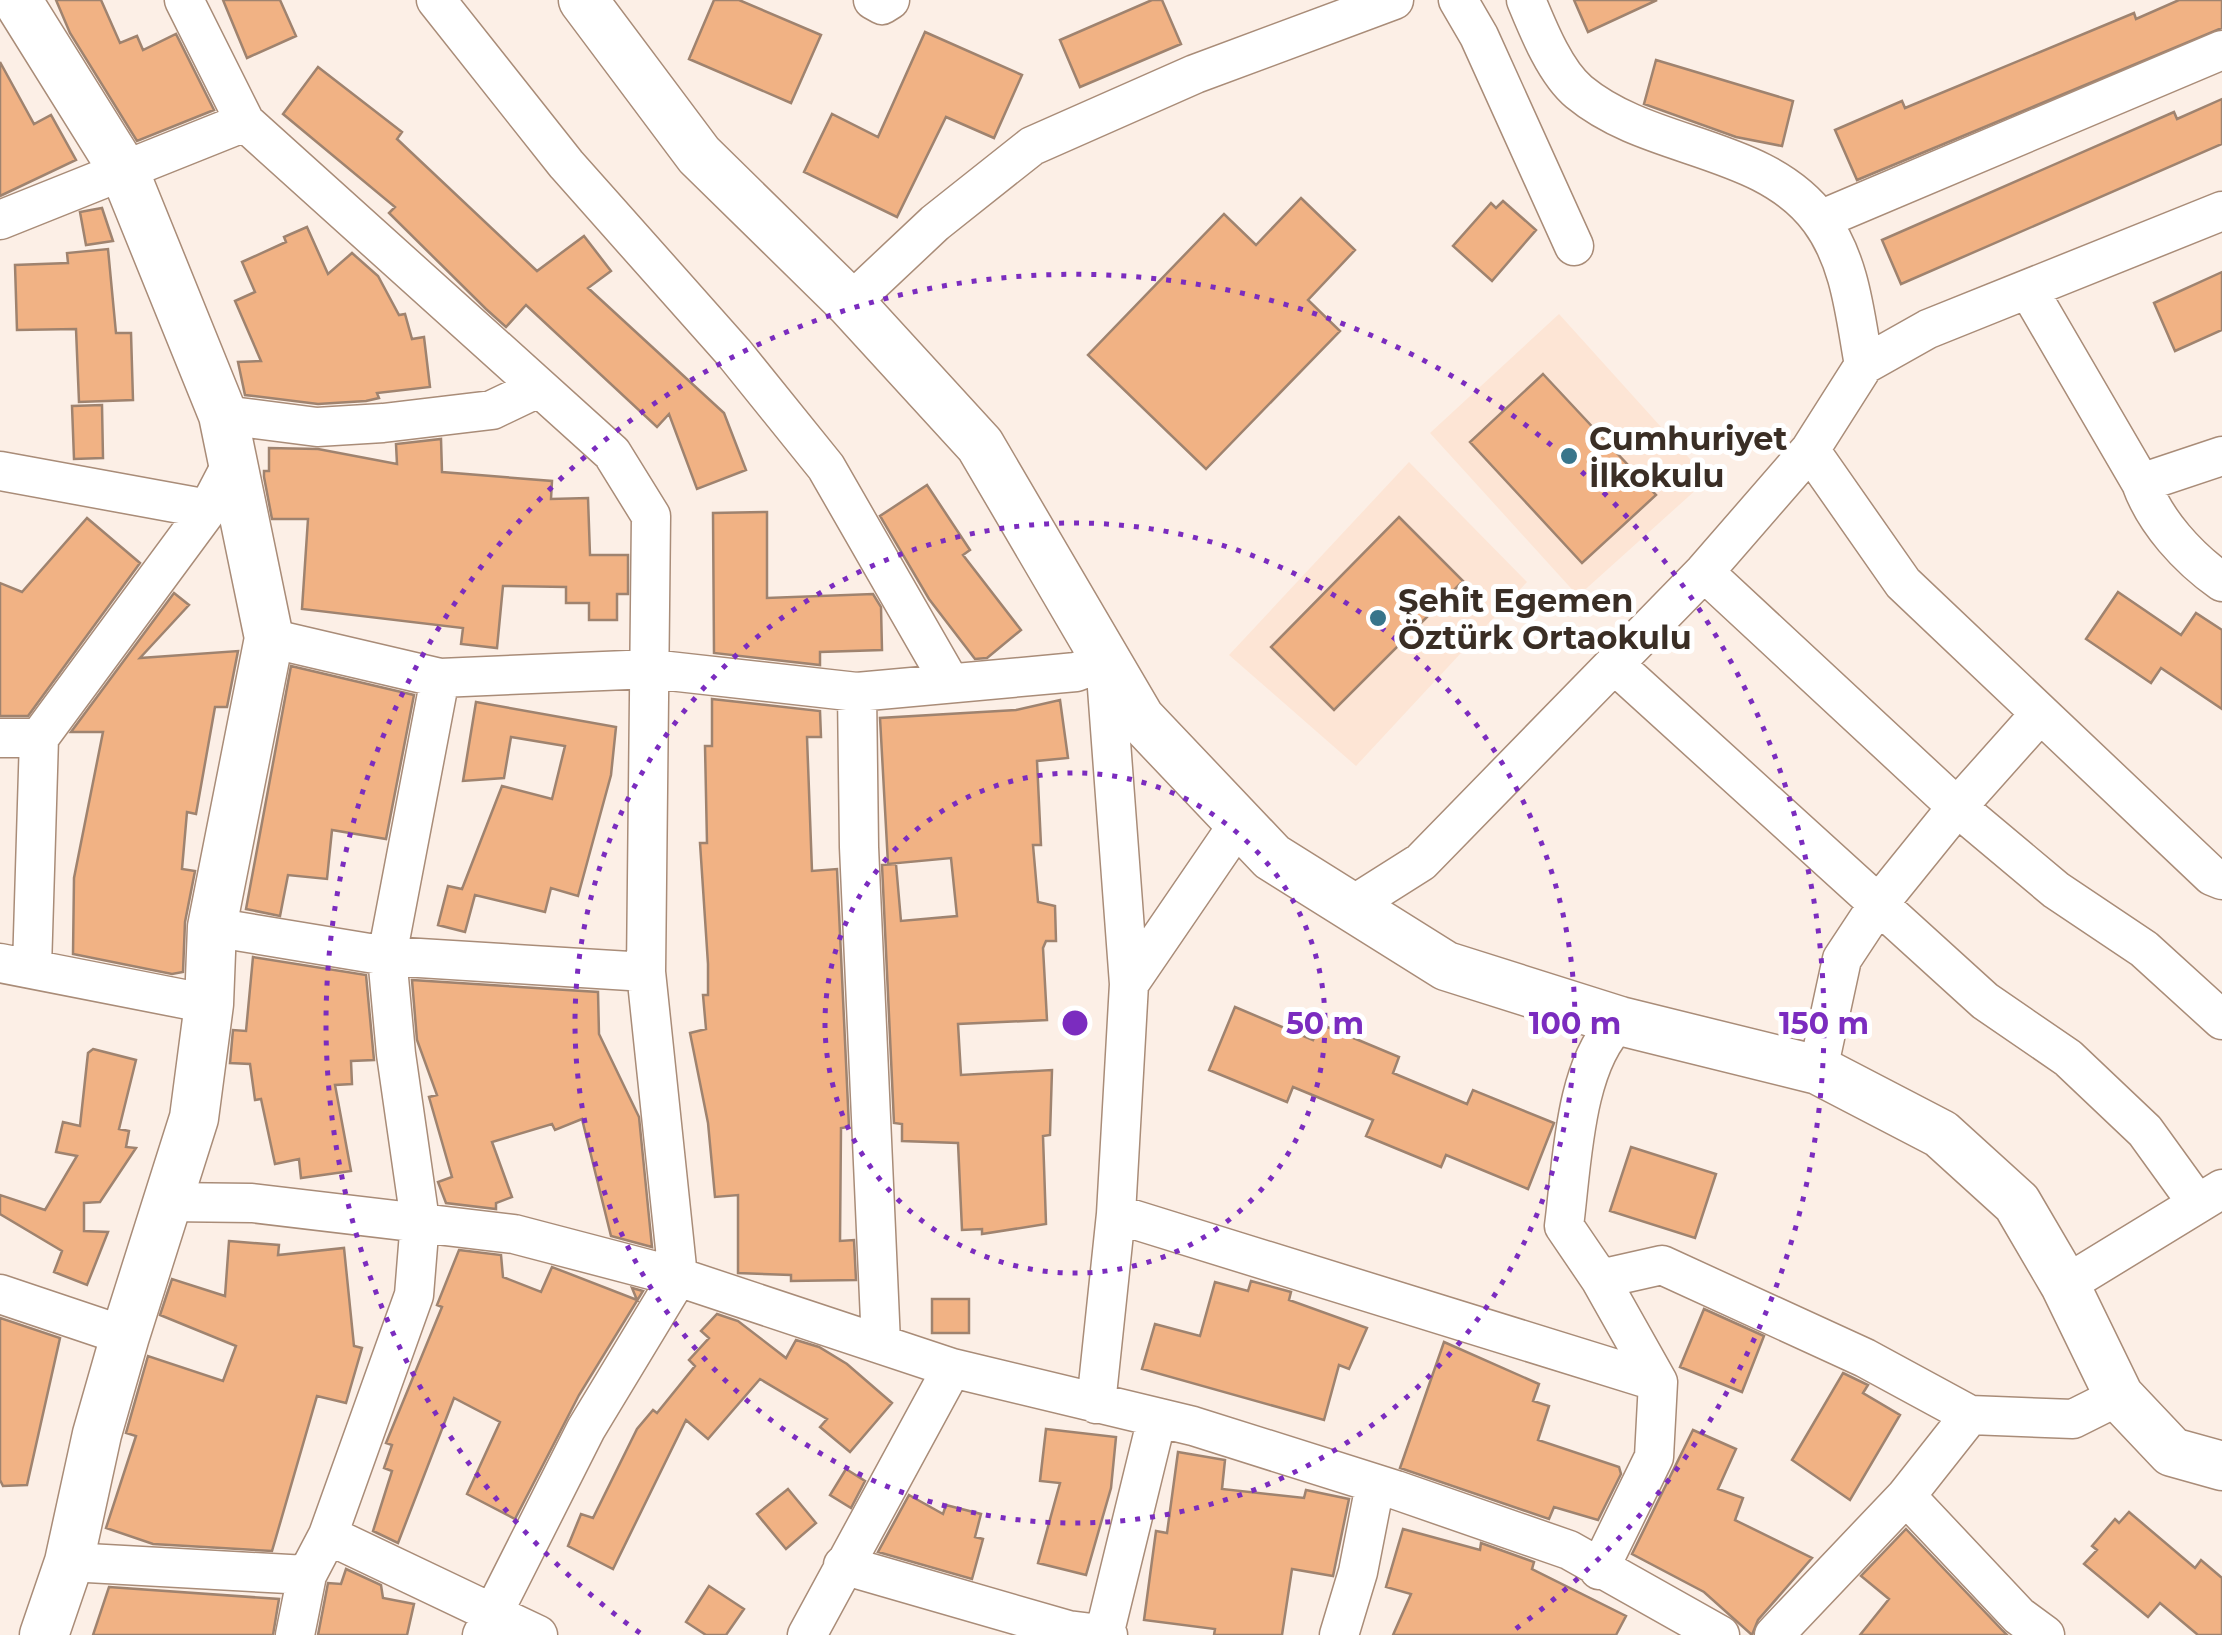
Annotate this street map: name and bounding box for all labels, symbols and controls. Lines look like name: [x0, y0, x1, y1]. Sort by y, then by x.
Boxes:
place label: Cumhuriyet İlkokulu: [1589, 419, 1788, 495]
marker: Cumhuriyet İlkokulu: [1558, 445, 1580, 467]
place label: Şehit Egemen Öztürk Ortaokulu: [1398, 581, 1692, 657]
marker: Şehit Egemen Öztürk Ortaokulu: [1367, 607, 1389, 629]
centre of rings: [1057, 1005, 1093, 1041]
text: 50 m: [1286, 1005, 1364, 1042]
text: 100 m: [1529, 1005, 1621, 1042]
text: 150 m: [1779, 1005, 1869, 1042]

